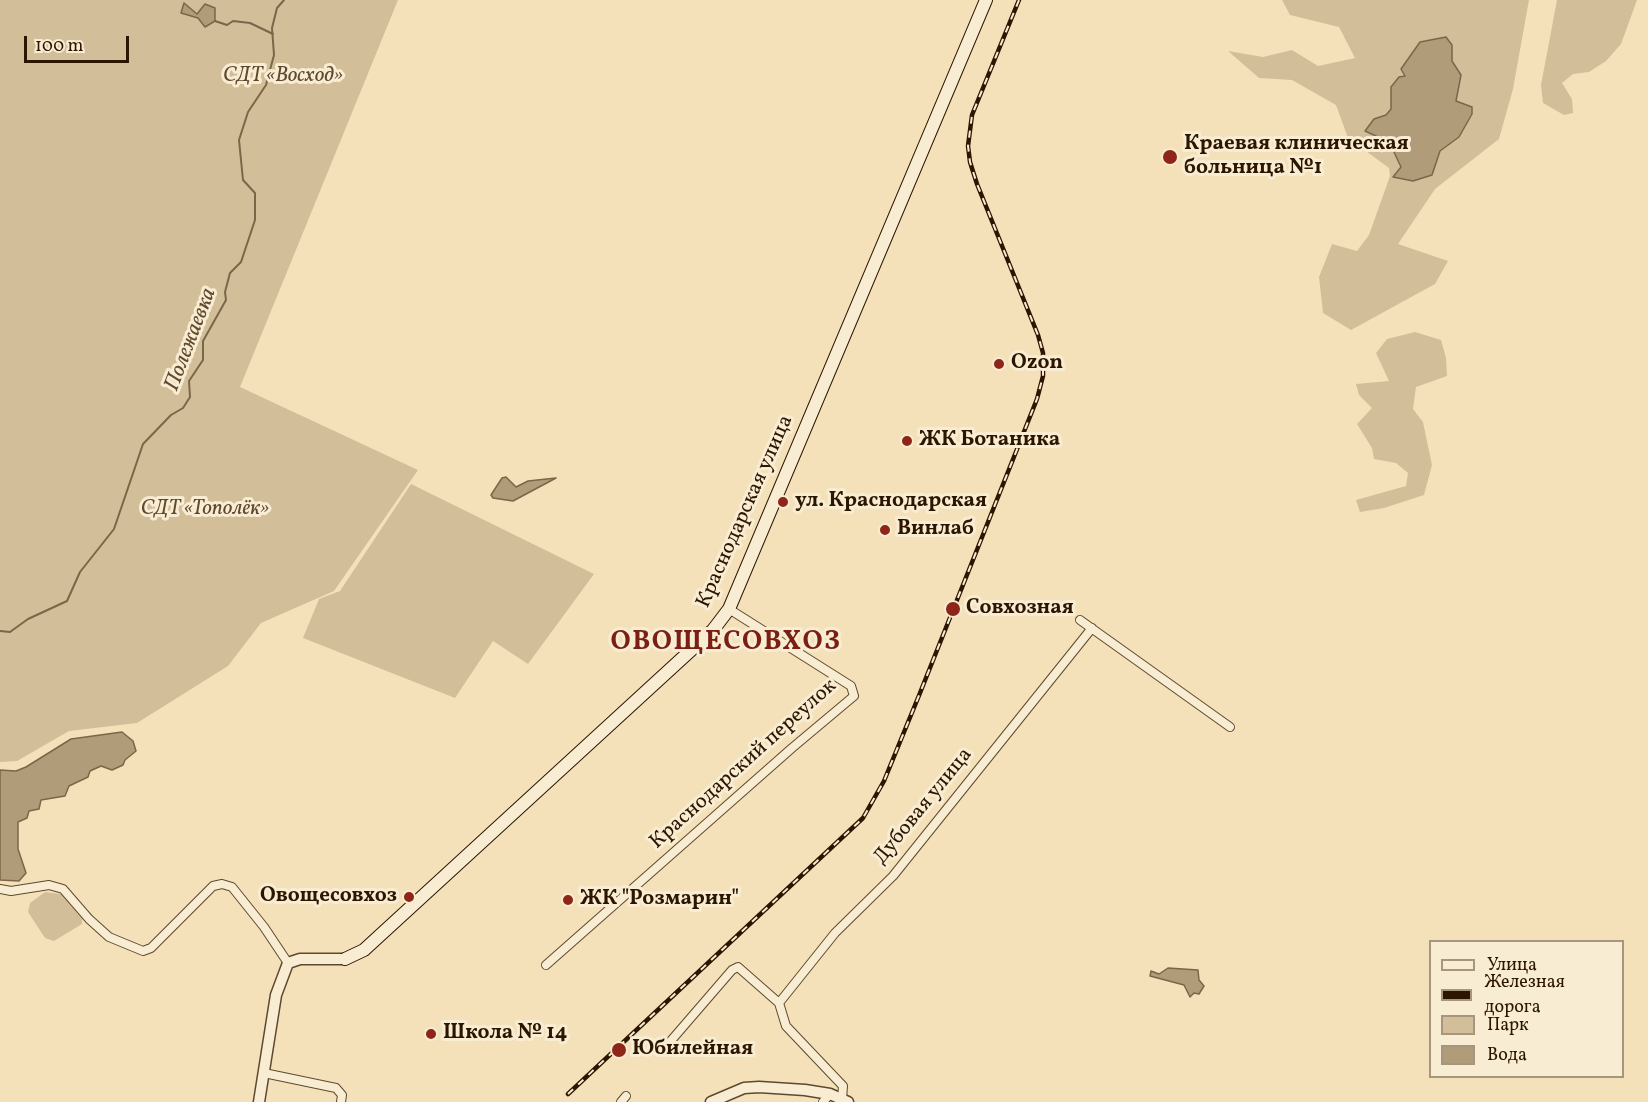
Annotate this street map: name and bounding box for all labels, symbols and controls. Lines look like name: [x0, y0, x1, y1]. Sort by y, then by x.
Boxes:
scale bar: [27, 24, 132, 62]
text: 100 m: [35, 34, 84, 59]
park label: СДТ «Восход»: [223, 64, 343, 90]
place label: Краевая клиническая больница №1: [1184, 132, 1409, 182]
marker: Краевая клиническая больница №1: [1161, 148, 1179, 166]
water label: Полежаевка: [160, 285, 224, 395]
place label: Ozon: [1011, 351, 1063, 377]
marker: Ozon: [992, 357, 1006, 371]
street label: Краснодарская улица: [692, 412, 800, 612]
place label: ЖК Ботаника: [919, 428, 1060, 454]
marker: ЖК Ботаника: [900, 434, 914, 448]
place label: ул. Краснодарская: [795, 489, 987, 515]
marker: ул. Краснодарская: [776, 495, 790, 509]
park label: СДТ «Тополёк»: [141, 497, 269, 523]
place label: Винлаб: [897, 517, 974, 543]
marker: Винлаб: [878, 523, 892, 537]
place label: Совхозная: [966, 596, 1074, 622]
marker: Совхозная: [944, 600, 962, 618]
district label: ОВОЩЕСОВХОЗ: [610, 628, 842, 660]
street label: Краснодарский переулок: [645, 674, 843, 856]
street label: Дубовая улица: [869, 744, 979, 870]
place label: Овощесовхоз: [260, 884, 397, 910]
place label: ЖК "Розмарин": [580, 887, 739, 913]
marker: Овощесовхоз: [402, 890, 416, 904]
marker: ЖК "Розмарин": [561, 893, 575, 907]
legend: [1429, 940, 1624, 1078]
text: Улица: [1487, 953, 1537, 978]
text: Железная дорога: [1484, 970, 1565, 1020]
text: Парк: [1487, 1013, 1529, 1038]
place label: Школа № 14: [443, 1021, 567, 1047]
marker: Школа № 14: [424, 1027, 438, 1041]
place label: Юбилейная: [632, 1037, 753, 1063]
marker: Юбилейная: [610, 1041, 628, 1059]
text: Вода: [1487, 1043, 1527, 1068]

